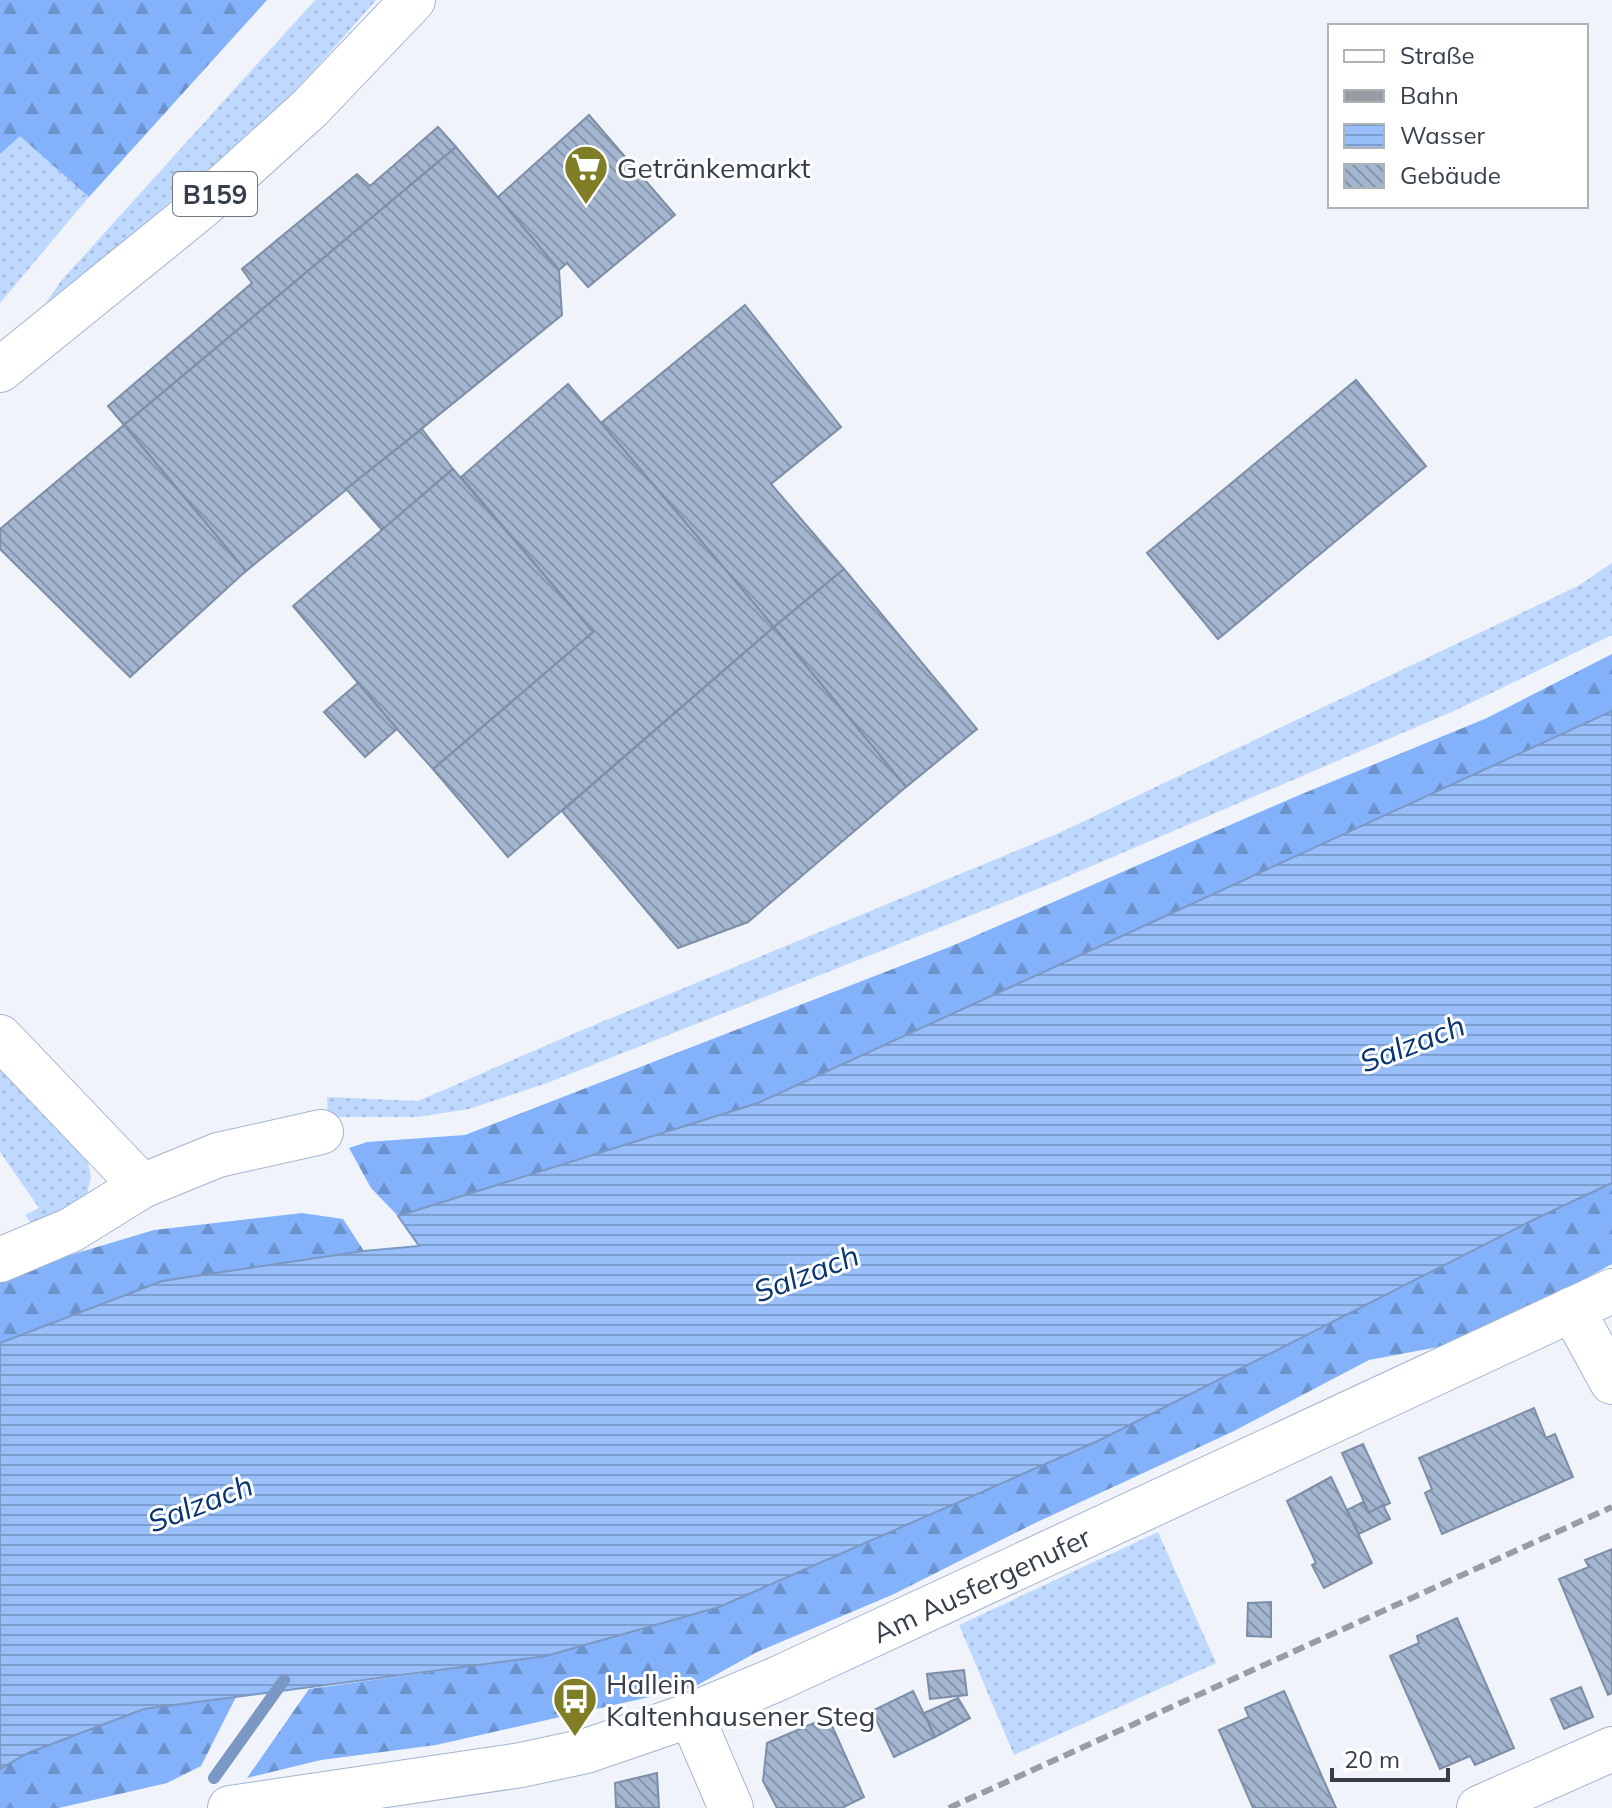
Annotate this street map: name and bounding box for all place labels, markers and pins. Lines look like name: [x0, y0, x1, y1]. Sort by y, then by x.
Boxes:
supermarket icon: Getränkemarkt: [562, 143, 610, 206]
place label: Getränkemarkt: [617, 150, 811, 185]
place label: Hallein Kaltenhausener Steg: [606, 1666, 875, 1733]
bus stop icon: Hallein Kaltenhausener Steg: [551, 1675, 599, 1738]

